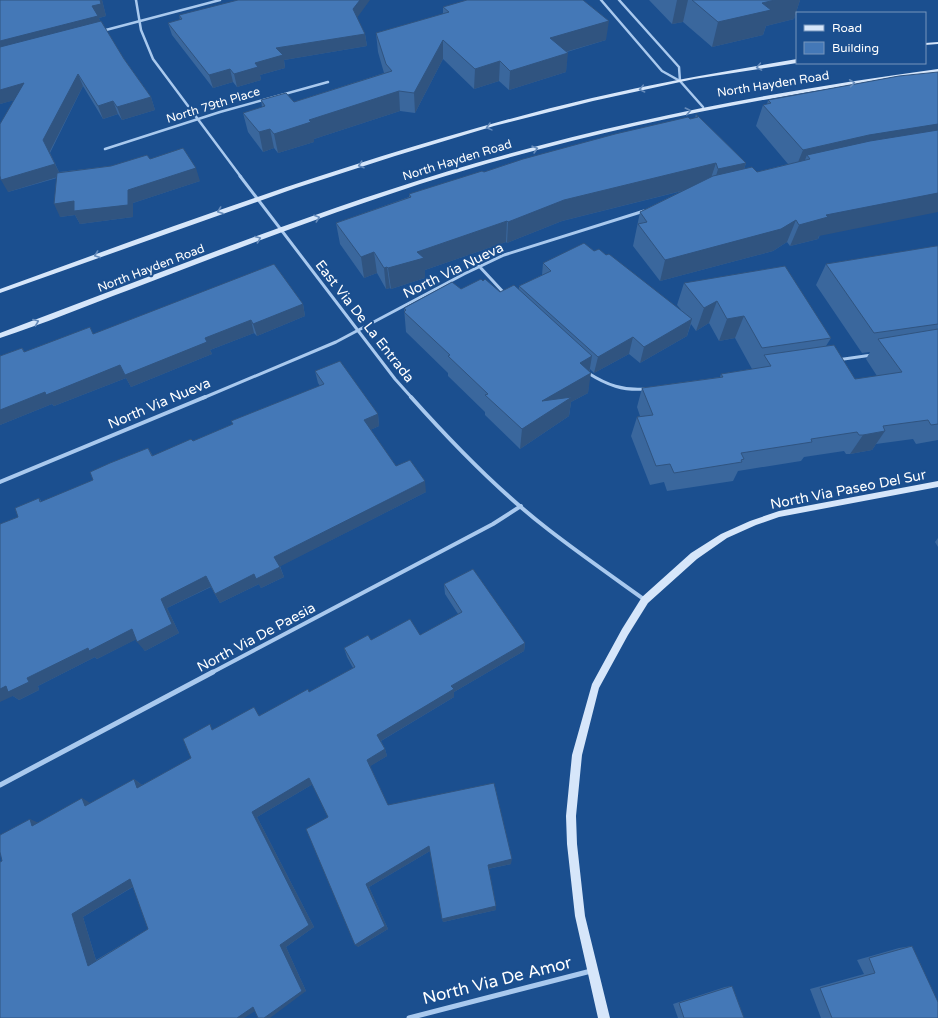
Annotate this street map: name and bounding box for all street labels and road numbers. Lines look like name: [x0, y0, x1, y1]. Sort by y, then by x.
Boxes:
street label: North Hayden Road: [716, 68, 830, 100]
street label: North 79th Place: [164, 84, 262, 126]
street label: North Hayden Road: [401, 137, 513, 183]
street label: North Via Nueva: [400, 239, 506, 302]
street label: North Hayden Road: [96, 241, 206, 295]
street label: East Via De La Entrada: [311, 257, 418, 386]
street label: North Via Nueva: [105, 374, 213, 433]
street label: North Via Paseo Del Sur: [769, 466, 928, 513]
street label: North Via De Paesia: [194, 599, 318, 676]
street label: North Via De Amor: [420, 952, 574, 1009]

